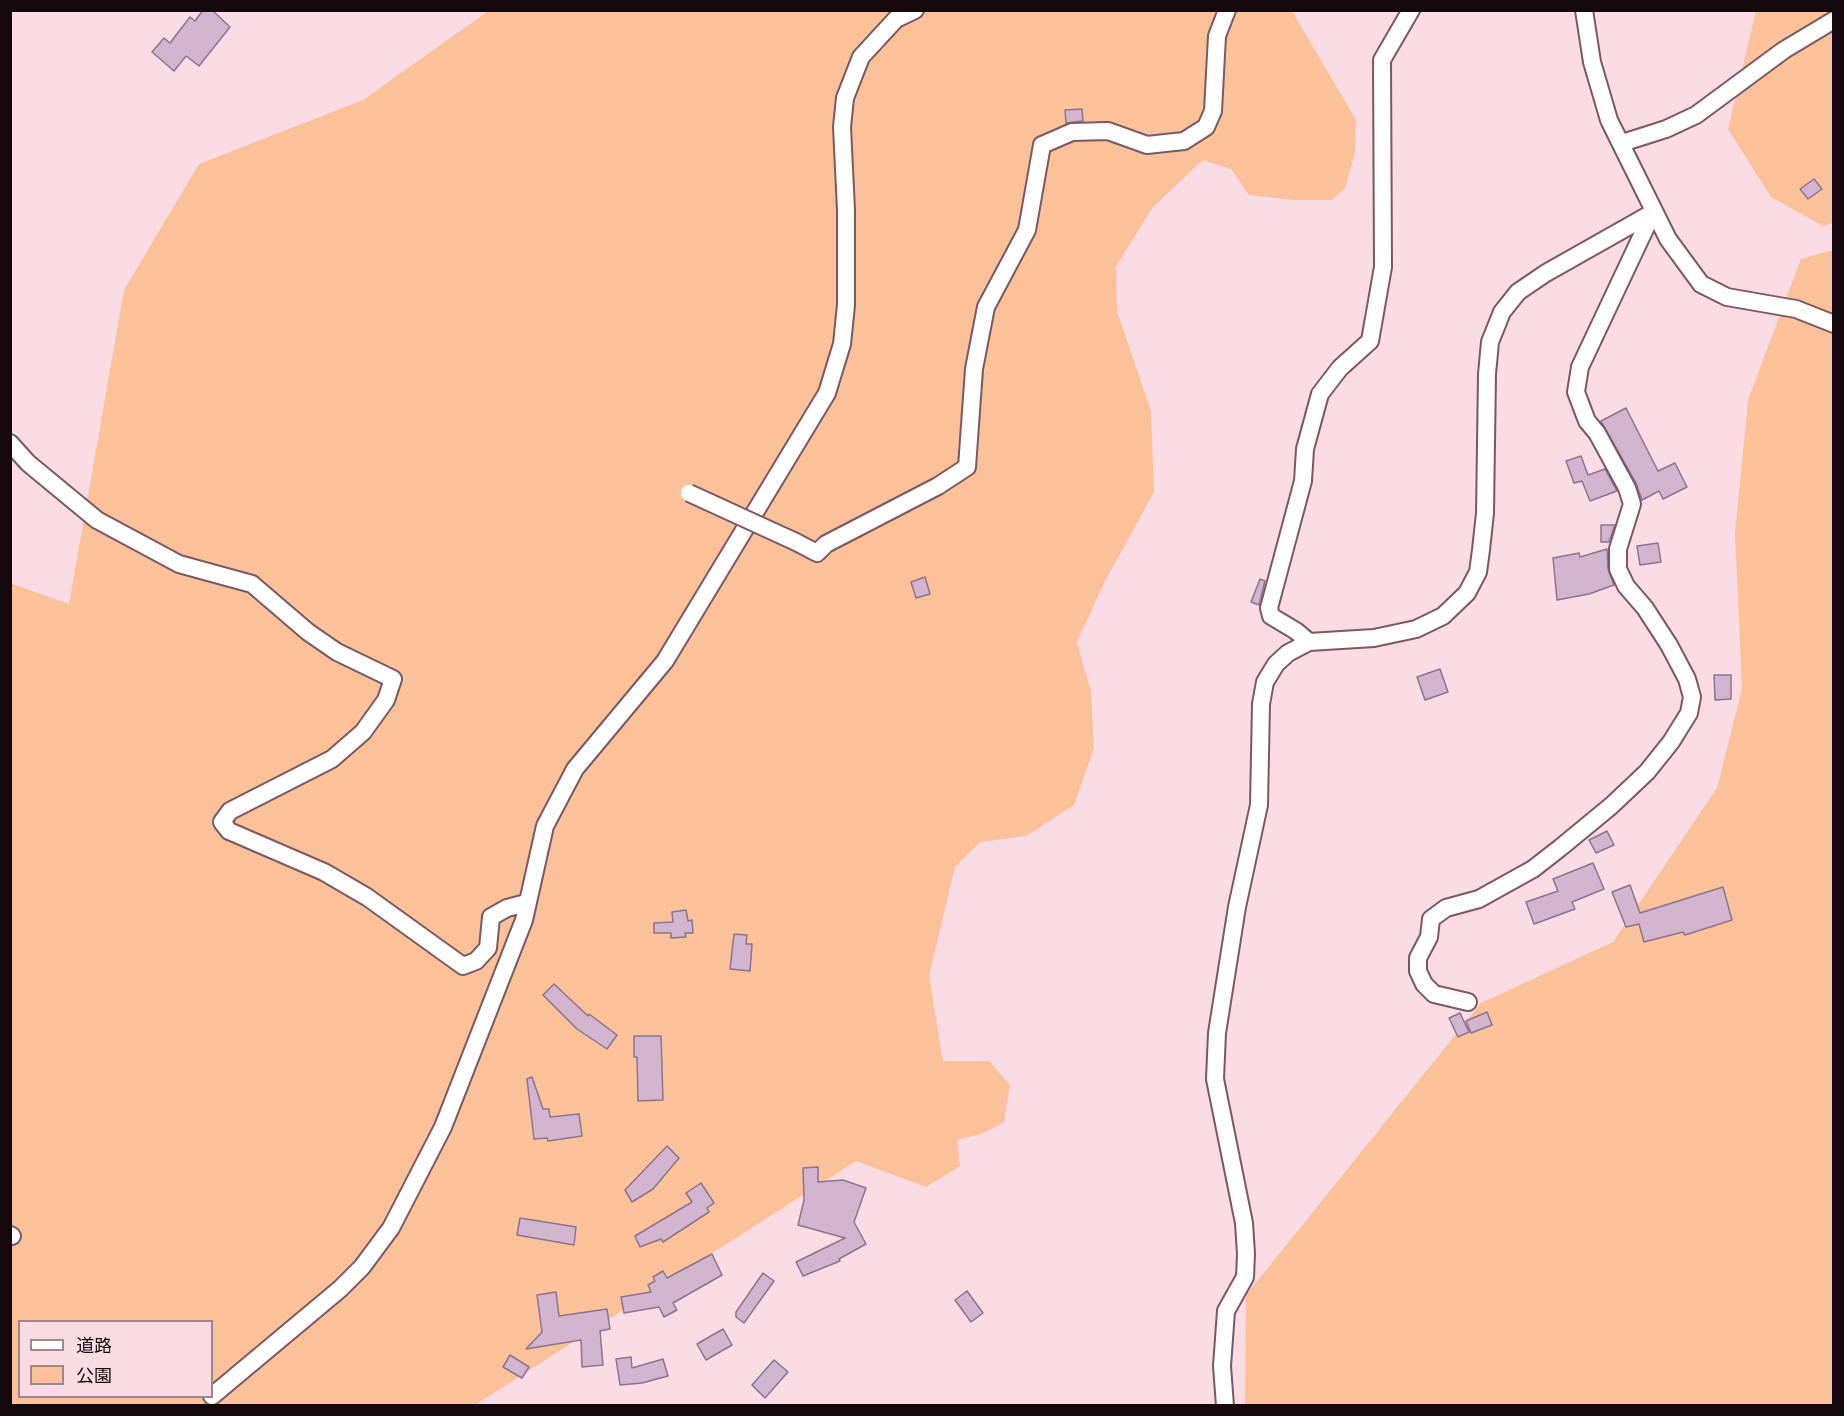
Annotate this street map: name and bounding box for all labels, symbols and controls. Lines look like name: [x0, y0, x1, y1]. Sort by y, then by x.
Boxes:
legend: [18, 1320, 213, 1398]
text: 道路: [76, 1333, 112, 1360]
text: 公園: [76, 1363, 112, 1390]

